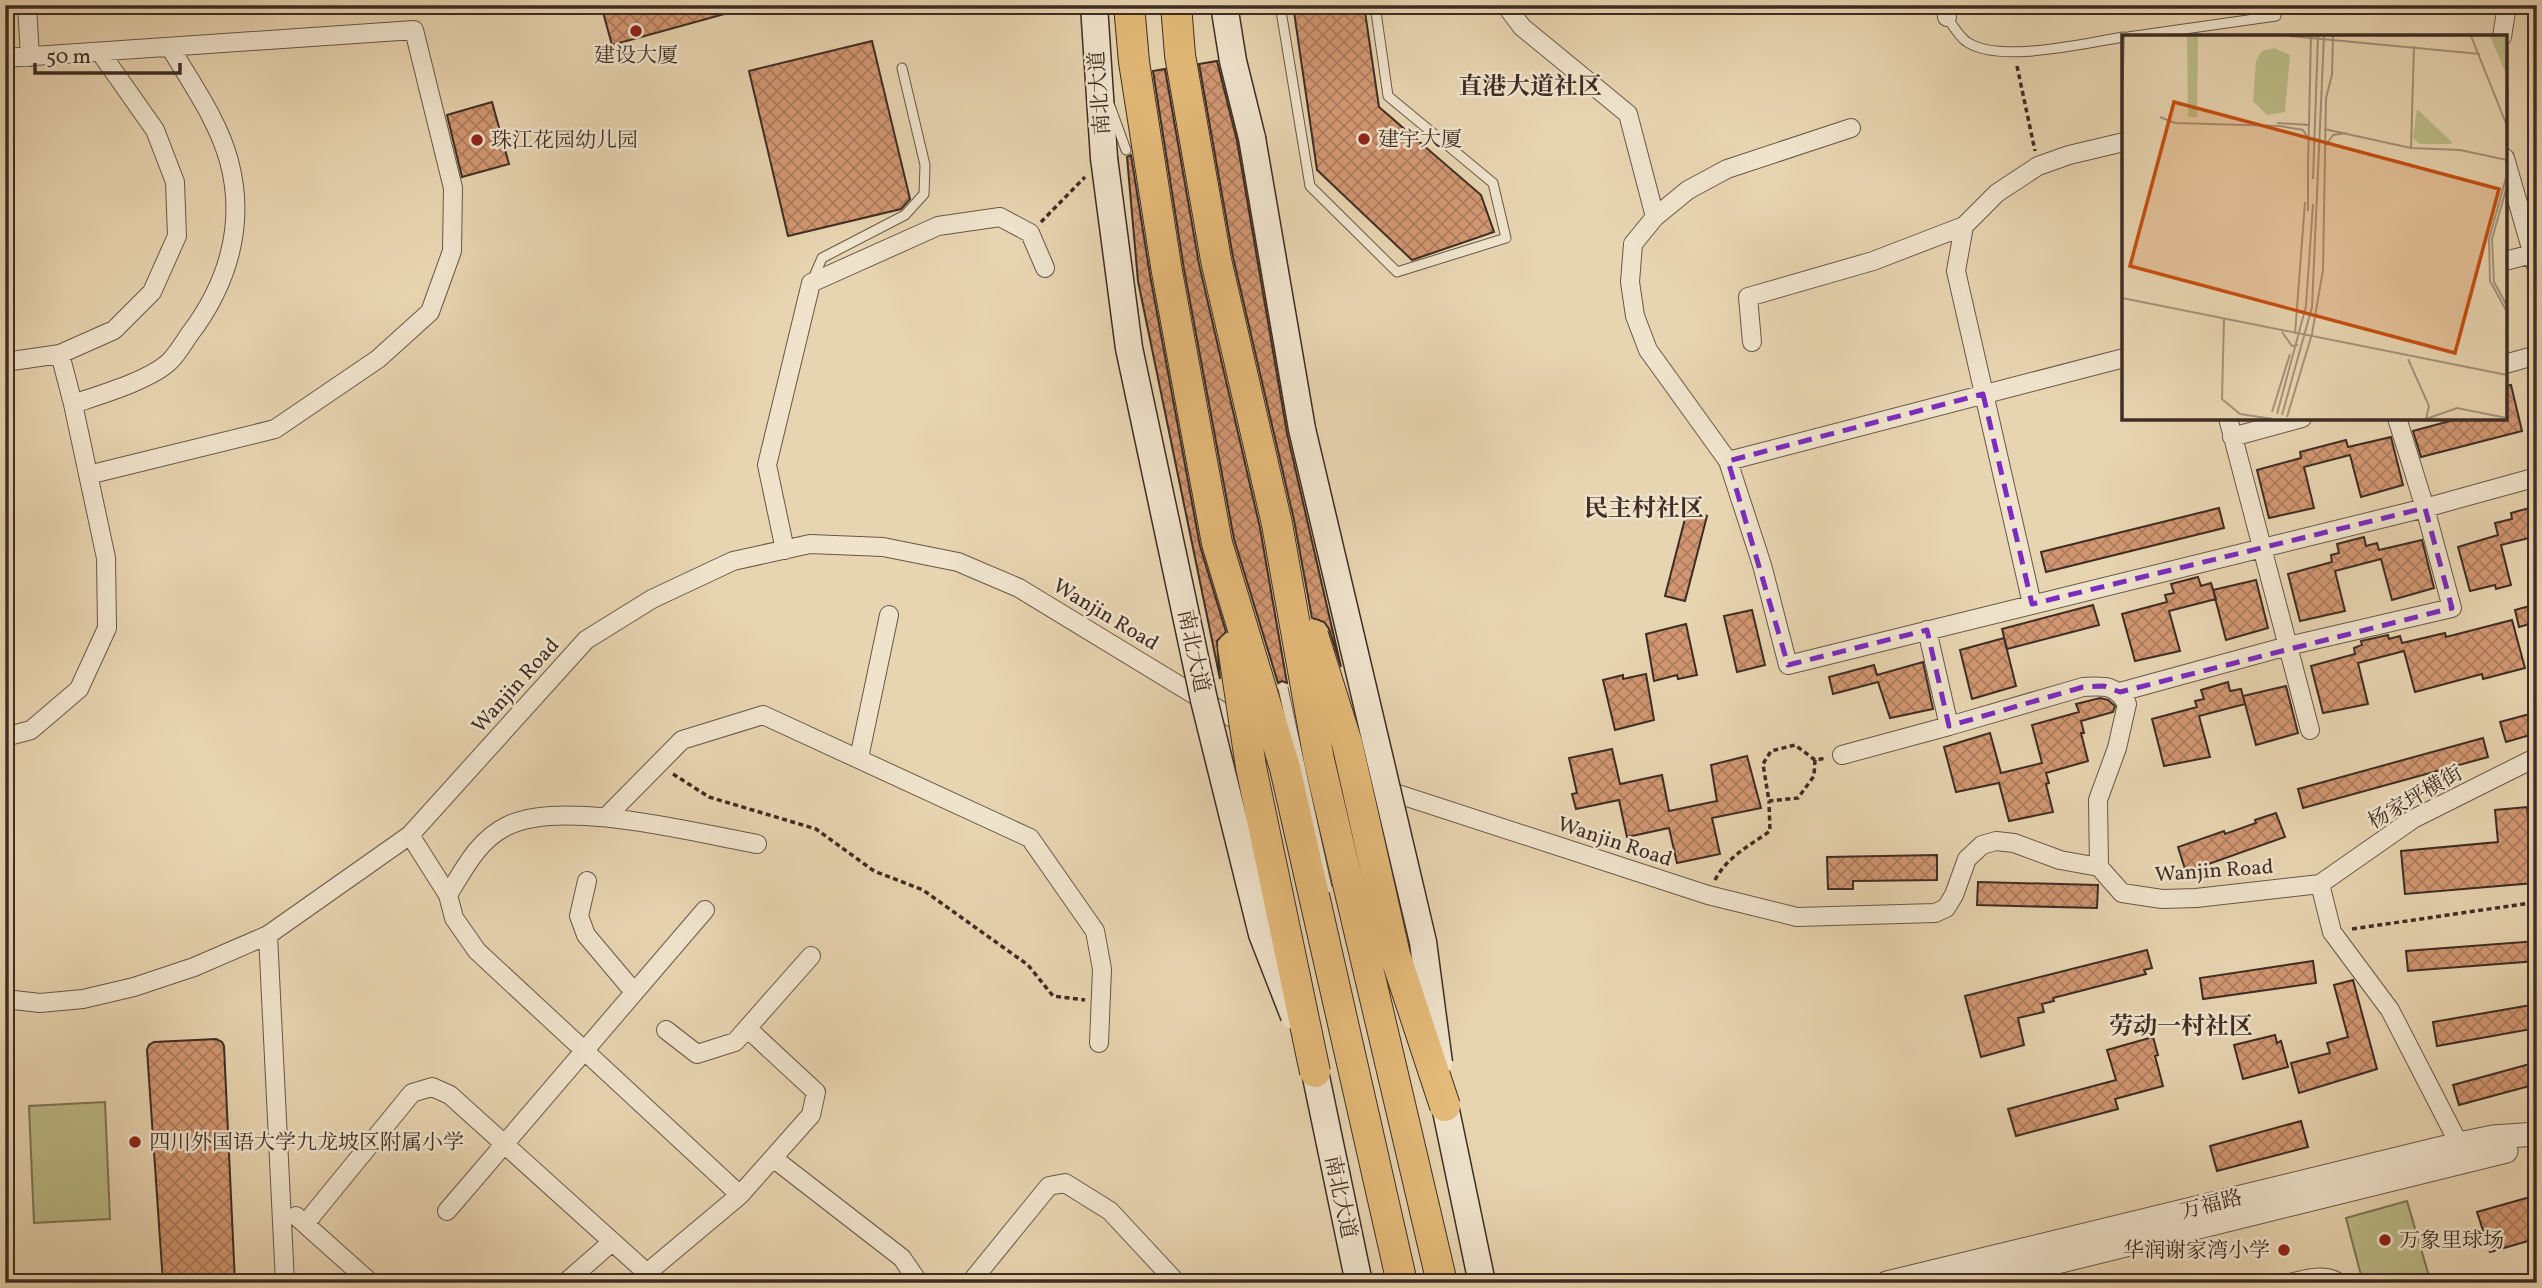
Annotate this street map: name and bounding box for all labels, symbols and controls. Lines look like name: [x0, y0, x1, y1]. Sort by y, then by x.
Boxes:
marker: 建设大厦: [628, 23, 644, 39]
scale bar: [35, 32, 180, 76]
inset map: [2122, 35, 2507, 420]
place label: 建设大厦: [594, 42, 678, 71]
text: 50 m: [46, 43, 91, 72]
street label: 南北大道: [1083, 50, 1118, 136]
district label: 直港大道社区: [1458, 71, 1602, 105]
place label: 建宇大厦: [1378, 126, 1462, 155]
place label: 珠江花园幼儿园: [491, 127, 638, 156]
marker: 建宇大厦: [1356, 131, 1372, 147]
marker: 珠江花园幼儿园: [469, 132, 485, 148]
district label: 民主村社区: [1584, 493, 1704, 527]
street label: Wanjin Road: [1047, 572, 1164, 658]
street label: 南北大道: [1170, 607, 1215, 695]
street label: Wanjin Road: [466, 632, 567, 740]
street label: 杨家坪横街: [2363, 759, 2468, 837]
street label: Wanjin Road: [1553, 810, 1676, 875]
street label: Wanjin Road: [2154, 853, 2274, 890]
district label: 劳动一村社区: [2109, 1011, 2253, 1045]
place label: 四川外国语大学九龙坡区附属小学: [149, 1129, 464, 1158]
marker: 四川外国语大学九龙坡区附属小学: [127, 1134, 143, 1150]
street label: 南北大道: [1317, 1153, 1362, 1241]
street label: 万福路: [2177, 1184, 2245, 1227]
place label: 万象里球场: [2399, 1227, 2504, 1256]
marker: 万象里球场: [2377, 1232, 2393, 1248]
place label: 华润谢家湾小学: [2123, 1237, 2270, 1266]
marker: 华润谢家湾小学: [2276, 1242, 2292, 1258]

